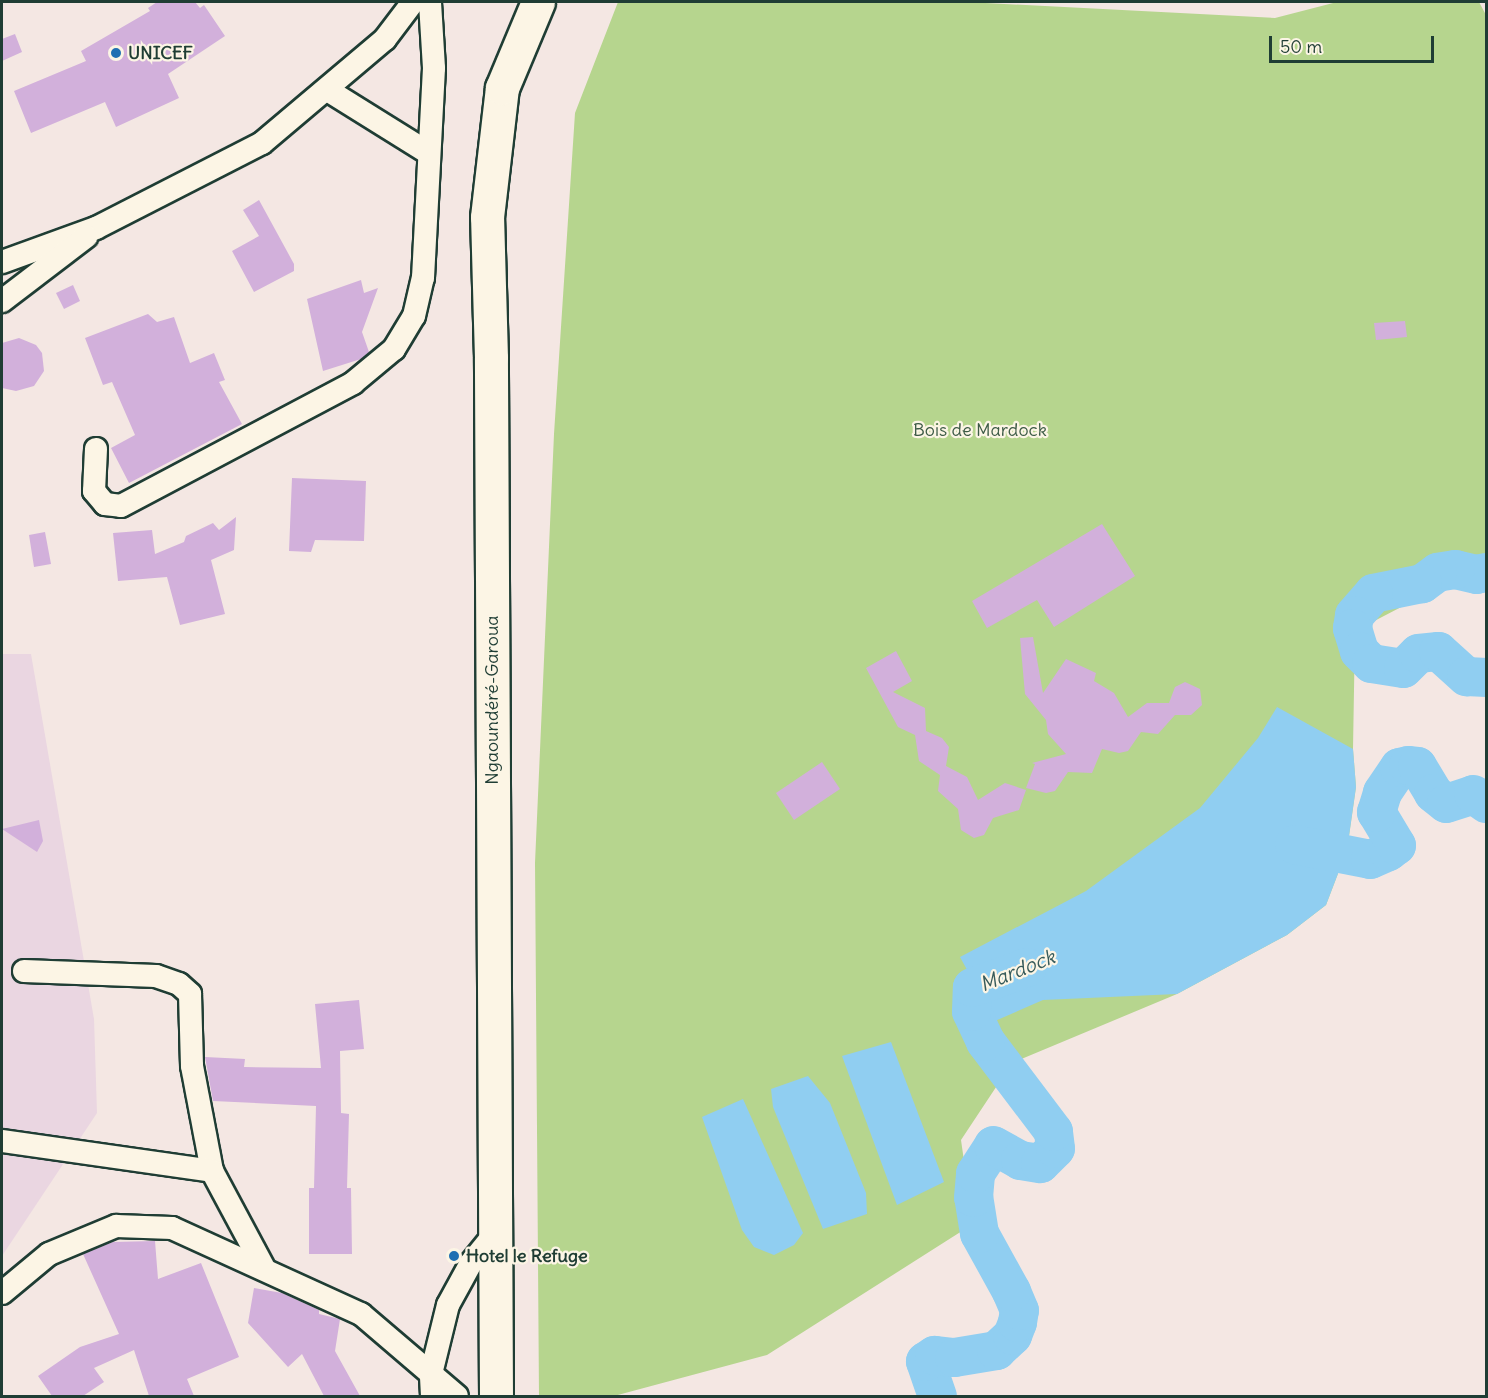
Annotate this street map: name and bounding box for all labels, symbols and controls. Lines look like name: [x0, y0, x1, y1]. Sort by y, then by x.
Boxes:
scale bar: [1272, 24, 1437, 62]
text: 50 m: [1280, 35, 1322, 58]
place label: UNICEF: [128, 42, 193, 64]
marker: UNICEF: [109, 46, 123, 60]
park label: Bois de Mardock: [913, 419, 1047, 441]
street label: Ngaoundéré-Garoua: [481, 615, 503, 785]
water label: Mardock: [976, 944, 1058, 996]
place label: Hotel le Refuge: [466, 1245, 588, 1267]
marker: Hotel le Refuge: [447, 1249, 461, 1263]

